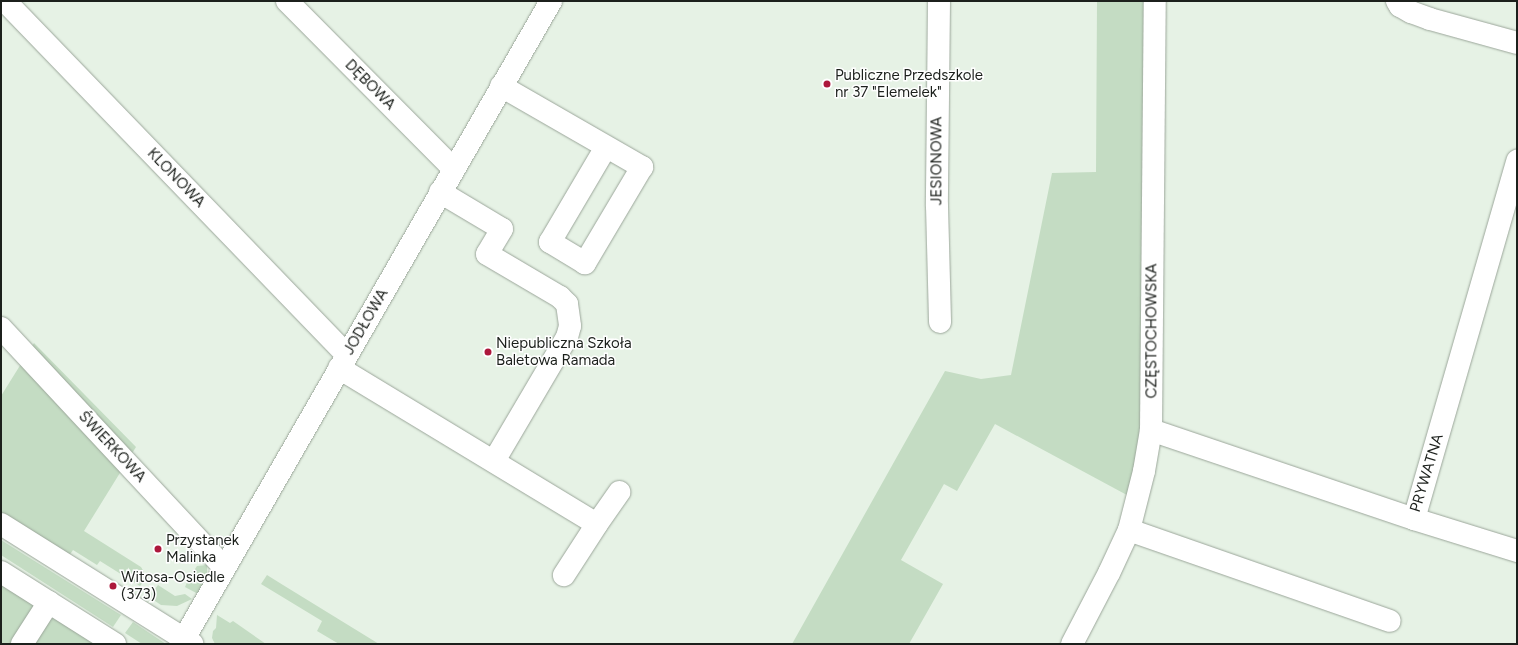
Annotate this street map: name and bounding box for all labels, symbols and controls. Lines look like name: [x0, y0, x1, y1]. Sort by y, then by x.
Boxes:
street label: DĘBOWA: [341, 56, 399, 114]
place label: Publiczne Przedszkole nr 37 "Elemelek": [835, 66, 983, 101]
marker: Publiczne Przedszkole nr 37 "Elemelek": [822, 79, 832, 89]
street label: JESIONOWA: [928, 117, 946, 205]
street label: KLONOWA: [143, 145, 209, 211]
street label: CZĘSTOCHOWSKA: [1143, 264, 1161, 398]
street label: JODŁOWA: [340, 286, 392, 358]
place label: Niepubliczna Szkoła Baletowa Ramada: [496, 334, 632, 369]
marker: Niepubliczna Szkoła Baletowa Ramada: [483, 347, 493, 357]
street label: ŚWIERKOWA: [75, 408, 149, 486]
street label: PRYWATNA: [1407, 432, 1447, 514]
place label: Przystanek Malinka: [166, 531, 239, 566]
marker: Przystanek Malinka: [153, 544, 163, 554]
place label: Witosa-Osiedle (373): [121, 568, 225, 603]
marker: Witosa-Osiedle (373): [108, 581, 118, 591]

